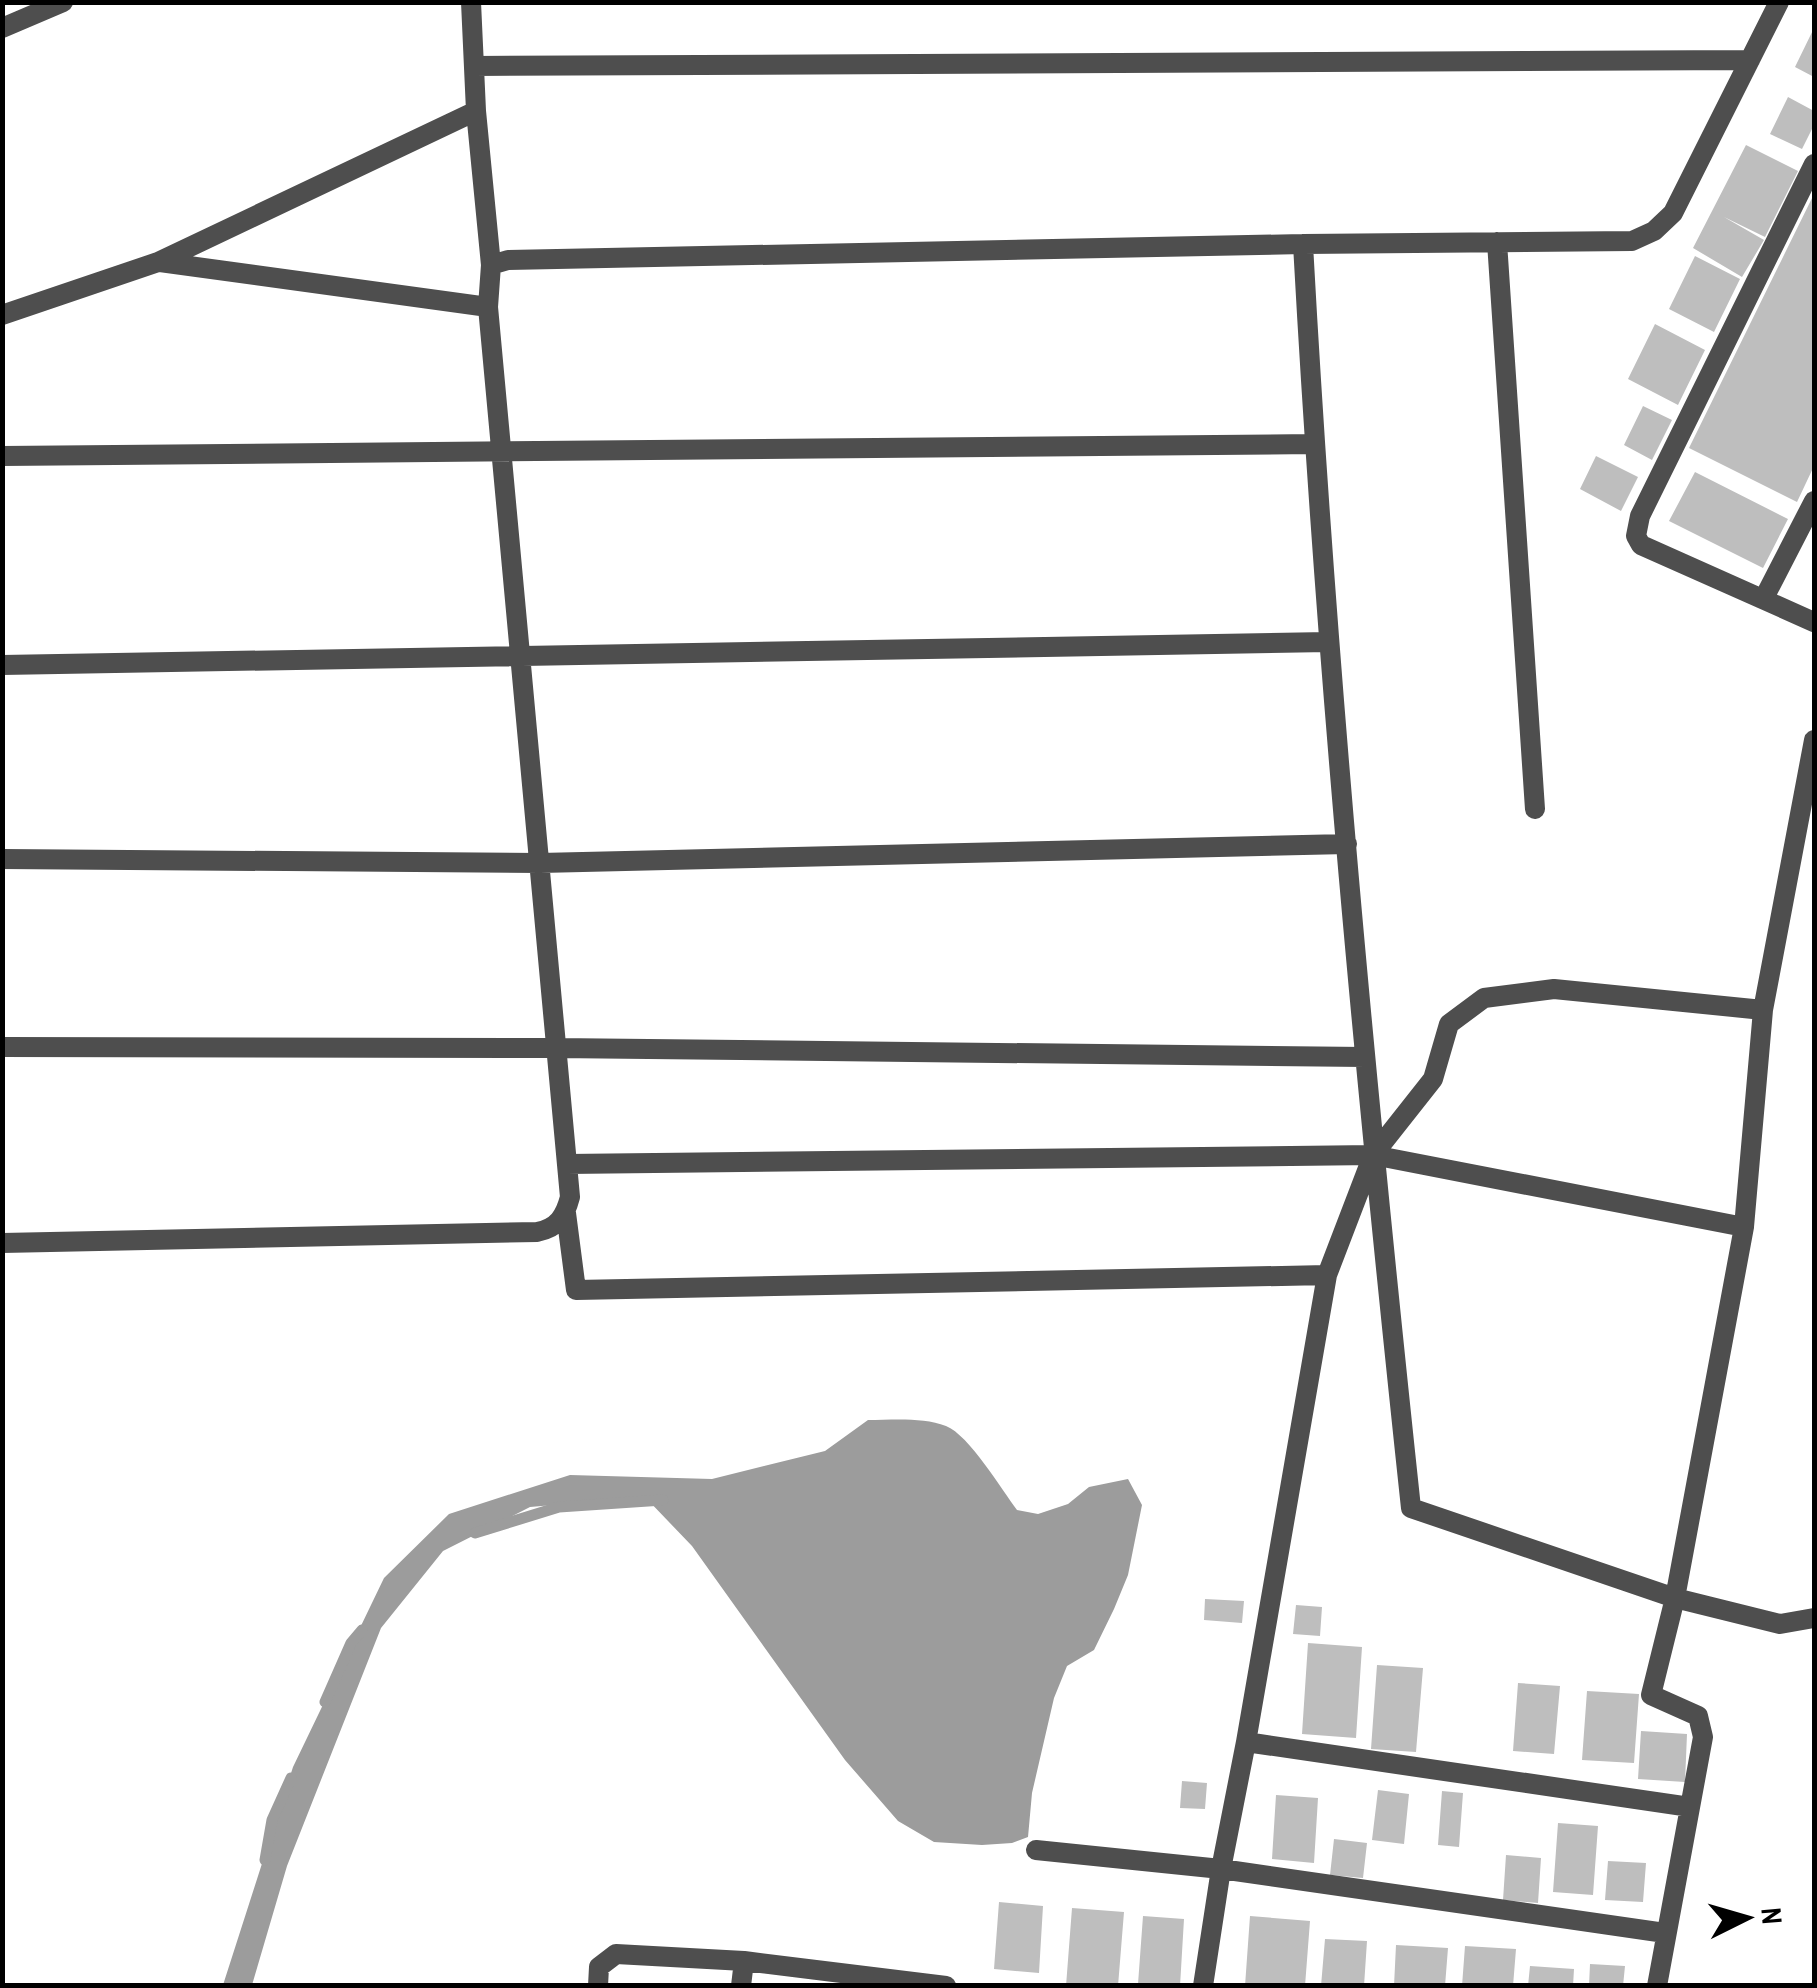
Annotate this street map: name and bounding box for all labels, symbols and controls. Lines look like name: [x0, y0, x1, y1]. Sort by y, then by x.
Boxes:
north arrow: [1697, 1868, 1797, 1968]
text: N: [1752, 1906, 1792, 1926]

